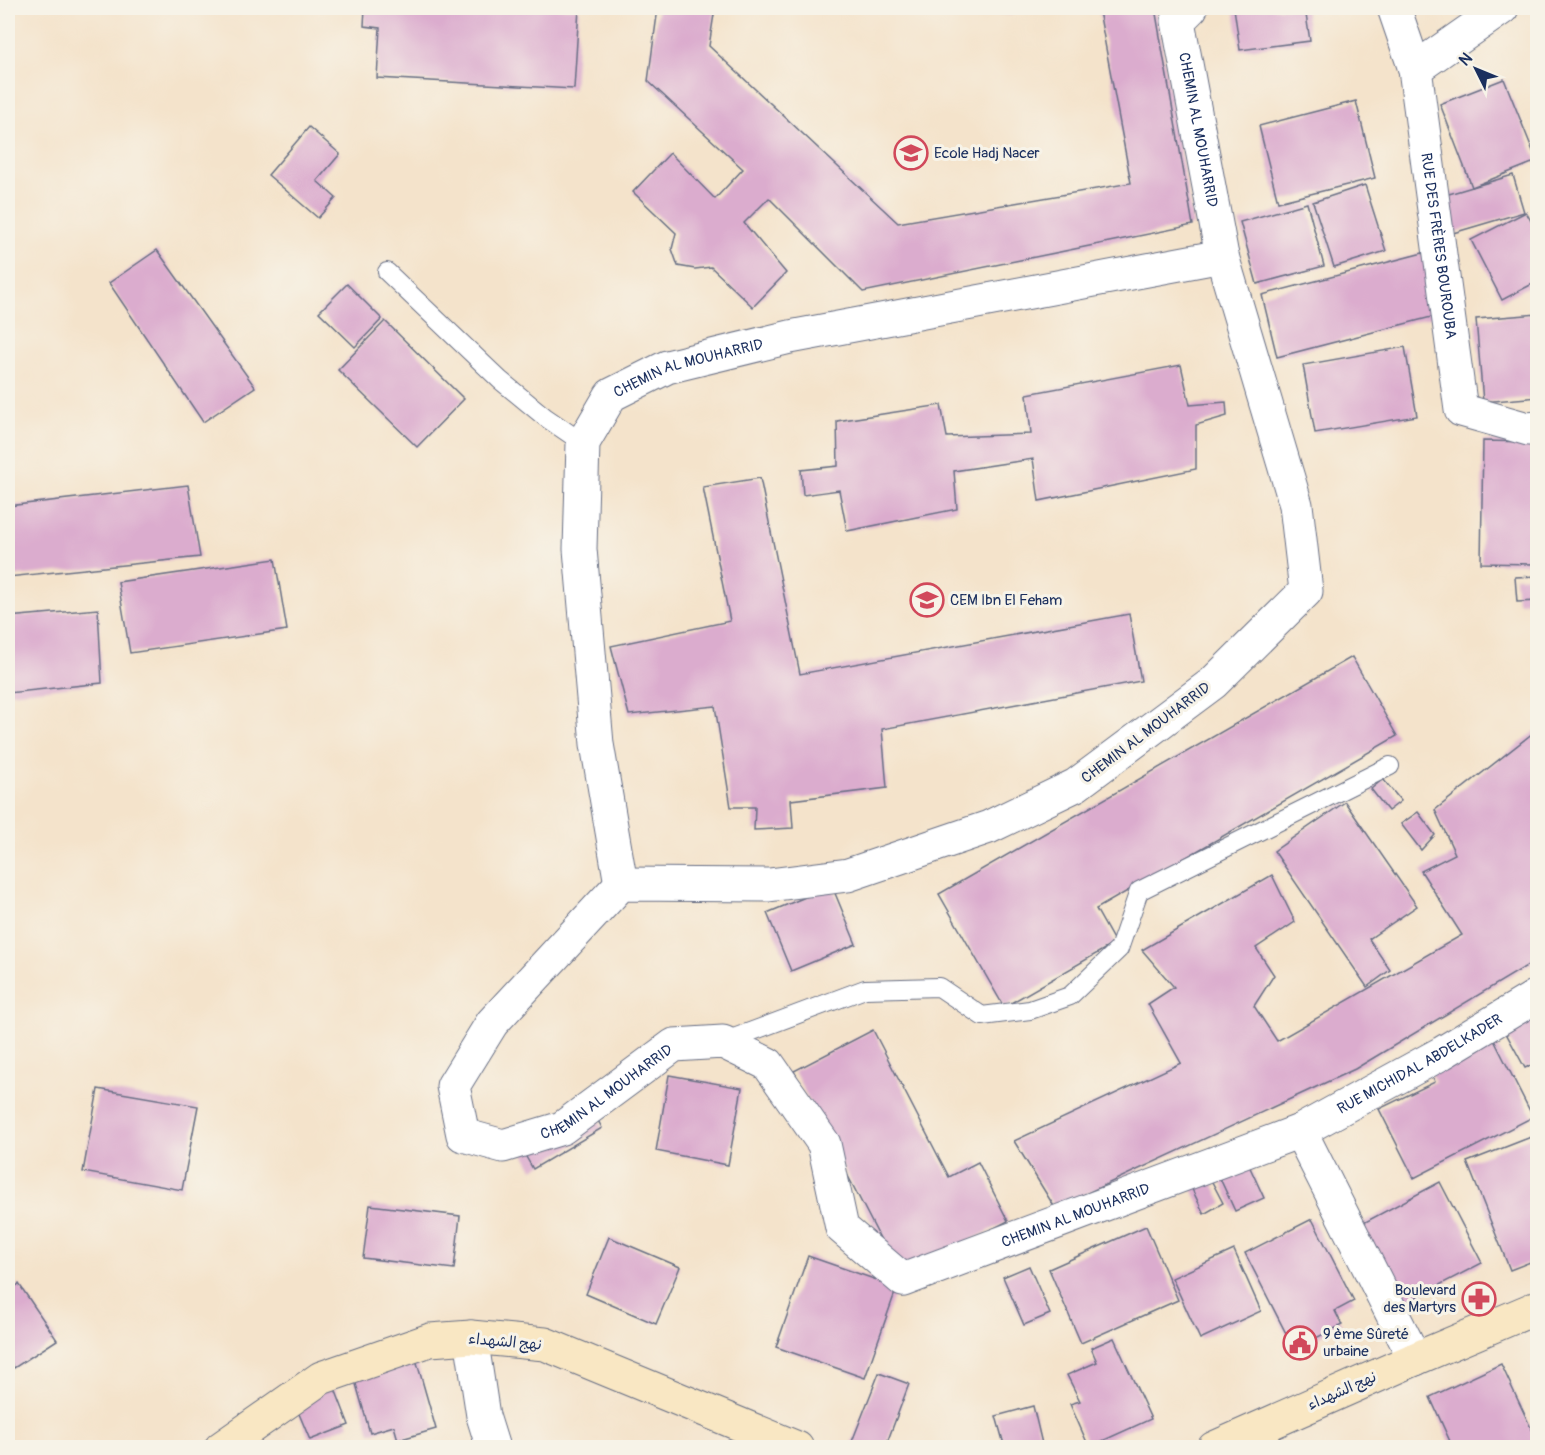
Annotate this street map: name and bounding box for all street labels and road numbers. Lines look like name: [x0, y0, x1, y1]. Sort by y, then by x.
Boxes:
street label: CHEMIN AL MOUHARRID: [1175, 51, 1222, 209]
street label: RUE DES FRÈRES BOUROUBA: [1417, 151, 1461, 341]
street label: CHEMIN AL MOUHARRID: [610, 334, 765, 402]
street label: CHEMIN AL MOUHARRID: [1078, 678, 1214, 788]
street label: RUE MICHIDAL ABDELKADER: [1334, 1009, 1506, 1118]
street label: CHEMIN AL MOUHARRID: [538, 1040, 676, 1144]
street label: CHEMIN AL MOUHARRID: [999, 1179, 1152, 1252]
street label: نهج الشهداء: [468, 1329, 542, 1355]
street label: نهج الشهداء: [1305, 1367, 1379, 1415]

